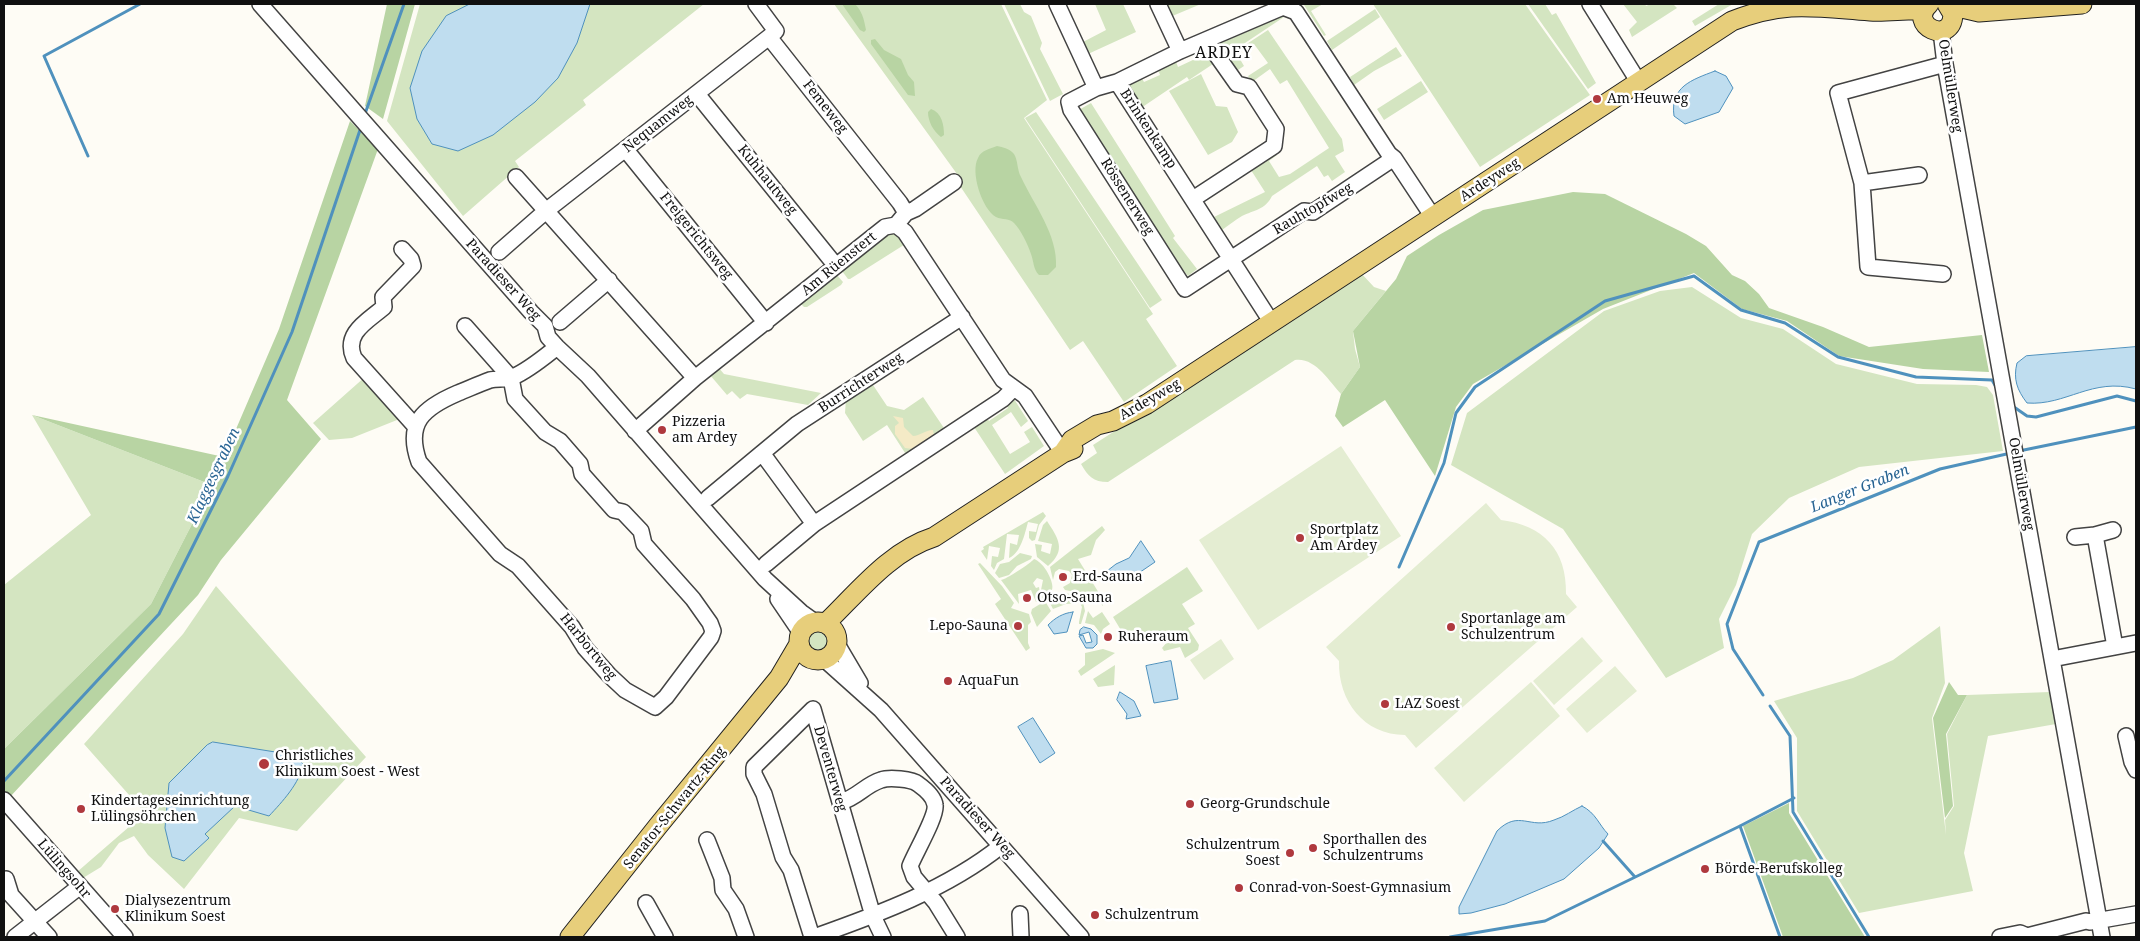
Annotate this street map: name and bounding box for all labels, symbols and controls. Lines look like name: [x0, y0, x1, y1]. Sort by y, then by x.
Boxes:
street label: Oelmüllerweg: [1934, 38, 1966, 134]
district label: ARDEY: [1194, 43, 1254, 63]
street label: Femeweg: [799, 77, 851, 137]
street label: Brinkenkamp: [1116, 86, 1180, 172]
place label: Am Heuweg: [1607, 91, 1688, 107]
street label: Nequamweg: [620, 92, 696, 156]
marker: Am Heuweg: [1591, 93, 1603, 105]
street label: Kuhhautweg: [734, 142, 800, 218]
street label: Rössenerweg: [1097, 155, 1157, 239]
street label: Ardeyweg: [1457, 155, 1523, 205]
street label: Rauhtopfweg: [1270, 180, 1356, 238]
street label: Freigerichtsweg: [656, 189, 736, 283]
street label: Am Rüenstert: [798, 229, 880, 299]
street label: Paradieser Weg: [462, 236, 544, 324]
street label: Burrichterweg: [816, 349, 906, 417]
street label: Ardeyweg: [1117, 376, 1183, 424]
place label: Pizzeria am Ardey: [672, 414, 737, 447]
marker: Pizzeria am Ardey: [656, 424, 668, 436]
water label: Klaggesgraben: [184, 425, 244, 527]
street label: Oelmüllerweg: [2005, 436, 2037, 532]
water label: Langer Graben: [1808, 461, 1912, 517]
place label: Sportplatz Am Ardey: [1310, 522, 1379, 554]
marker: Sportplatz Am Ardey: [1294, 532, 1306, 544]
place label: Erd-Sauna: [1073, 569, 1143, 585]
marker: Erd-Sauna: [1057, 571, 1069, 583]
place label: Otso-Sauna: [1037, 590, 1112, 606]
marker: Otso-Sauna: [1021, 592, 1033, 604]
street label: Harbortweg: [556, 610, 620, 684]
place label: Sportanlage am Schulzentrum: [1461, 611, 1566, 644]
place label: Lepo-Sauna: [929, 618, 1008, 634]
marker: Lepo-Sauna: [1012, 620, 1024, 632]
marker: Sportanlage am Schulzentrum: [1445, 621, 1457, 633]
place label: Ruheraum: [1118, 629, 1189, 645]
marker: Ruheraum: [1102, 631, 1114, 643]
place label: AquaFun: [958, 673, 1019, 689]
marker: AquaFun: [942, 675, 954, 687]
place label: LAZ Soest: [1395, 696, 1460, 712]
marker: LAZ Soest: [1379, 698, 1391, 710]
street label: Deventerweg: [810, 724, 850, 814]
street label: Senator-Schwartz-Ring: [620, 743, 730, 873]
place label: Christliches Klinikum Soest - West: [275, 748, 420, 780]
marker: Christliches Klinikum Soest - West: [257, 757, 271, 771]
street label: Paradieser Weg: [936, 774, 1018, 862]
place label: Kindertageseinrichtung Lülingsöhrchen: [91, 793, 249, 826]
place label: Georg-Grundschule: [1200, 796, 1330, 812]
marker: Georg-Grundschule: [1184, 798, 1196, 810]
marker: Kindertageseinrichtung Lülingsöhrchen: [75, 803, 87, 815]
place label: Sporthallen des Schulzentrums: [1323, 832, 1427, 864]
street label: Lülingsohr: [34, 836, 94, 902]
place label: Schulzentrum Soest: [1186, 837, 1280, 870]
marker: Sporthallen des Schulzentrums: [1307, 842, 1319, 854]
marker: Schulzentrum Soest: [1284, 847, 1296, 859]
place label: Börde-Berufskolleg: [1715, 861, 1843, 877]
marker: Börde-Berufskolleg: [1699, 863, 1711, 875]
place label: Conrad-von-Soest-Gymnasium: [1249, 880, 1451, 896]
marker: Conrad-von-Soest-Gymnasium: [1233, 882, 1245, 894]
place label: Dialysezentrum Klinikum Soest: [125, 893, 231, 926]
marker: Dialysezentrum Klinikum Soest: [109, 903, 121, 915]
place label: Schulzentrum: [1105, 907, 1199, 923]
marker: Schulzentrum: [1089, 909, 1101, 921]

